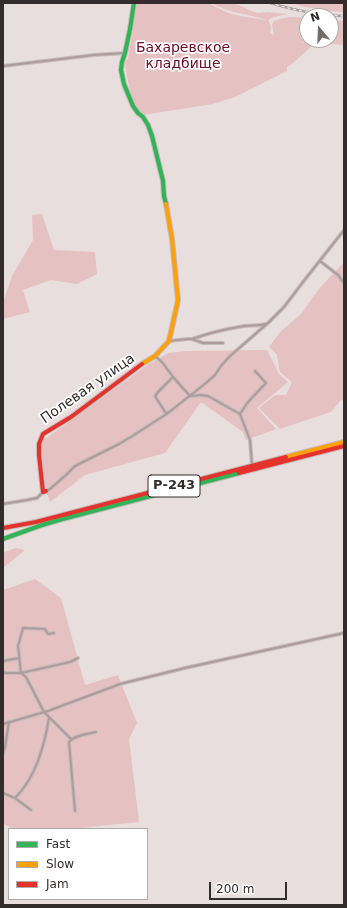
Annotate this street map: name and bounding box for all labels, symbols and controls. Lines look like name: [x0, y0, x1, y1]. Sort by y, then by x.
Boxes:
north arrow: [299, 8, 339, 48]
text: N: [309, 9, 322, 25]
park label: Бахаревское кладбище: [136, 40, 230, 72]
street label: Полевая улица: [38, 350, 138, 428]
road number: Р-243: [148, 475, 200, 497]
legend: [8, 828, 148, 900]
text: Fast: [46, 837, 70, 851]
text: Slow: [46, 857, 74, 871]
scale bar: [211, 874, 289, 900]
text: Jam: [46, 877, 69, 891]
text: 200 m: [216, 882, 254, 896]

